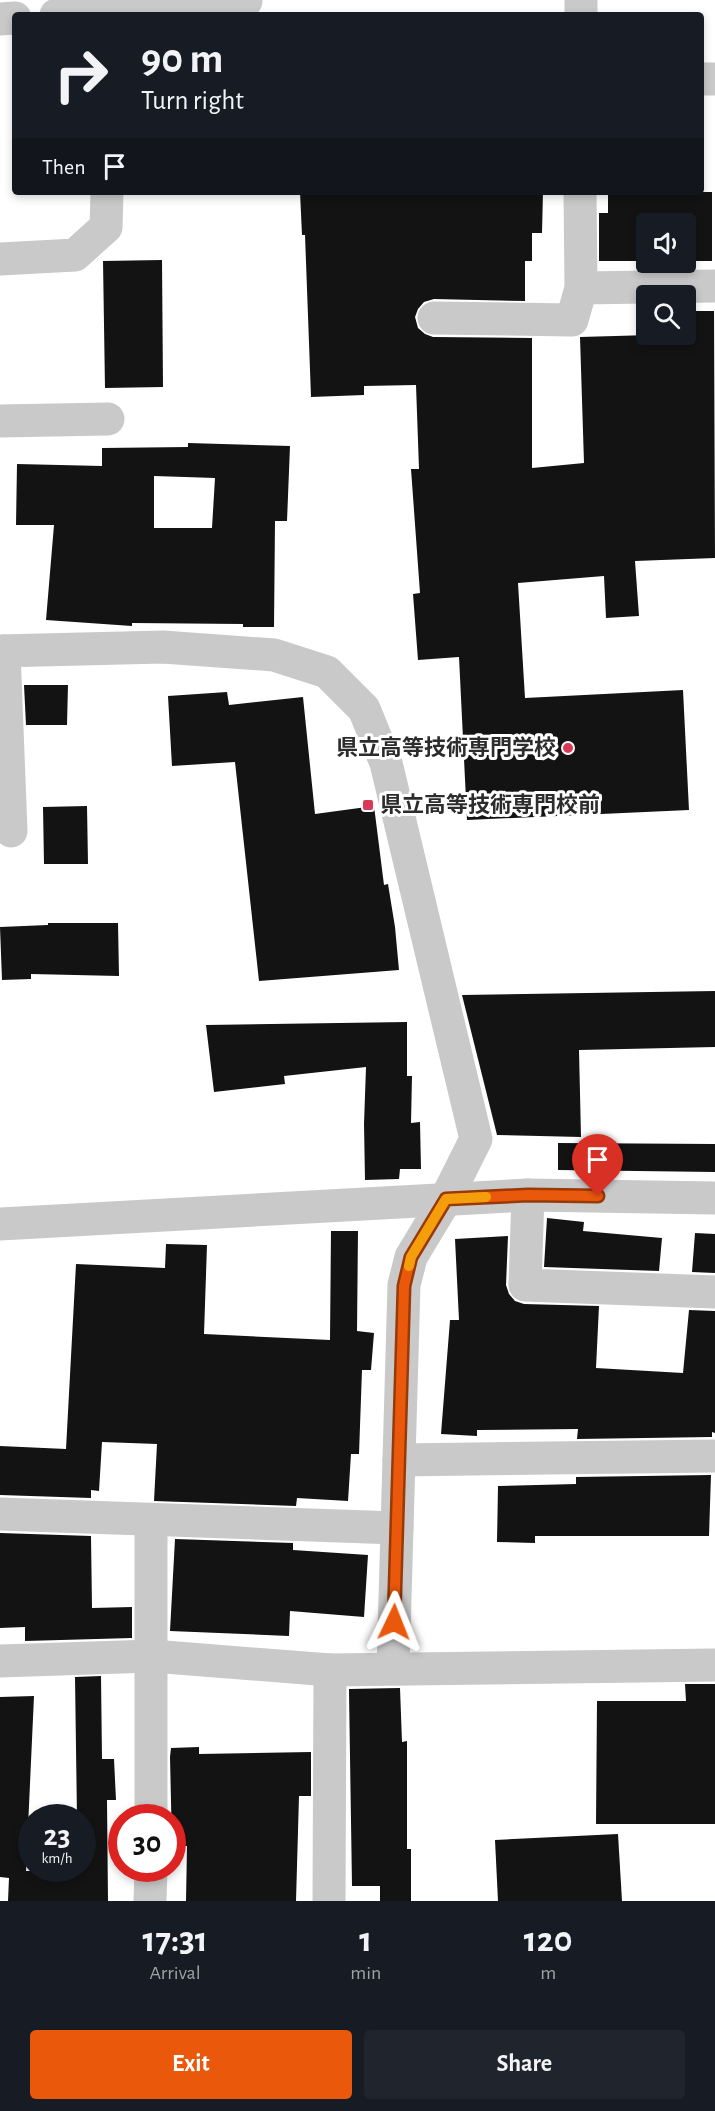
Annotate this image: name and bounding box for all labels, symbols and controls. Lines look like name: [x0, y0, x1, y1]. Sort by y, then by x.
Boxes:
icon: right: [42, 36, 120, 114]
text: 90 m: [141, 38, 223, 80]
text: Turn right: [141, 87, 244, 114]
icon: arrive: [98, 150, 131, 183]
text: Then: [42, 156, 86, 178]
map controls: [636, 213, 696, 345]
button: sound: [636, 213, 696, 273]
button: search: [636, 285, 696, 345]
place label: 県立高等技術専門学校: [336, 736, 556, 759]
marker: 県立高等技術専門学校: [561, 741, 575, 755]
place label: 県立高等技術専門校前: [380, 793, 600, 816]
marker: 県立高等技術専門校前: [361, 798, 375, 812]
pin: [572, 1134, 623, 1196]
icon: arrive: [581, 1143, 614, 1176]
position arrow: [362, 1590, 426, 1654]
speed limit sign: 30: [108, 1804, 186, 1882]
text: 23: [43, 1821, 71, 1851]
text: km/h: [42, 1851, 72, 1866]
text: 17:31: [142, 1922, 208, 1958]
text: 1: [359, 1922, 372, 1958]
text: 120: [524, 1922, 573, 1958]
text: Arrival: [149, 1963, 201, 1983]
text: min: [350, 1963, 381, 1983]
text: m: [540, 1963, 556, 1983]
button: Exit: [30, 2030, 352, 2099]
button: Share: [364, 2030, 685, 2099]

